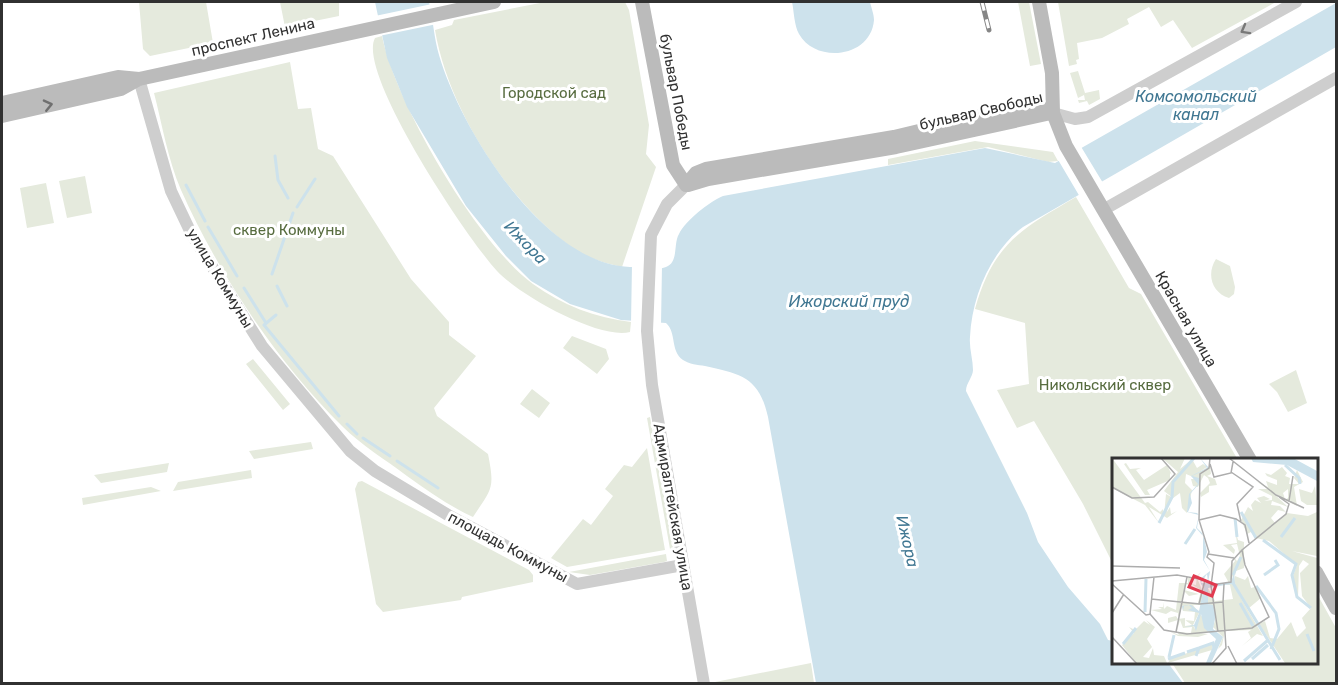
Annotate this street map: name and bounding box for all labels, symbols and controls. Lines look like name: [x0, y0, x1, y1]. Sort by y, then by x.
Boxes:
street label: проспект Ленина: [190, 14, 316, 60]
one-way arrow: [1241, 23, 1251, 34]
street label: бульвар Победы: [656, 32, 696, 152]
park label: Городской сад: [502, 84, 606, 102]
water label: Комсомольский канал: [1135, 87, 1257, 124]
street label: бульвар Свободы: [918, 88, 1044, 134]
one-way arrow: [43, 99, 53, 112]
water label: Ижора: [500, 217, 551, 268]
park label: сквер Коммуны: [233, 221, 345, 239]
street label: улица Коммуны: [183, 225, 257, 331]
street label: Красная улица: [1151, 268, 1221, 370]
water label: Ижорский пруд: [789, 292, 909, 311]
park label: Никольский сквер: [1039, 376, 1171, 394]
street label: Адмиралтейская улица: [649, 422, 697, 592]
inset map: [1112, 458, 1317, 664]
street label: площадь Коммуны: [445, 508, 571, 586]
water label: Ижора: [892, 513, 923, 569]

